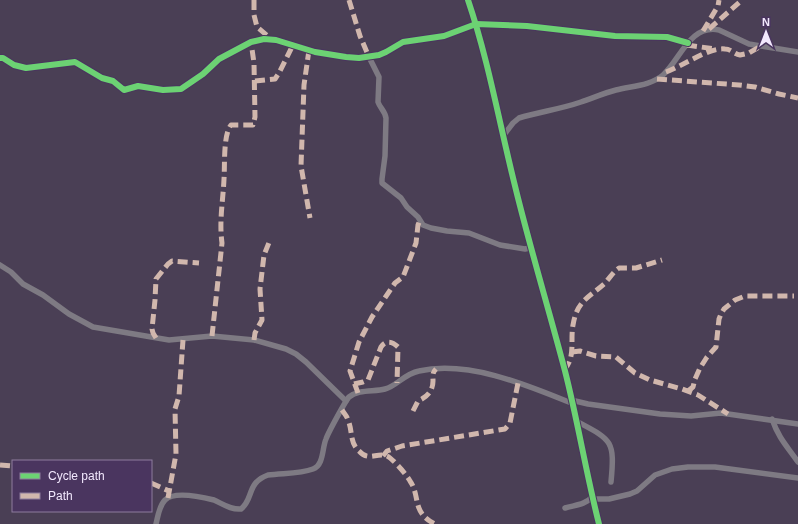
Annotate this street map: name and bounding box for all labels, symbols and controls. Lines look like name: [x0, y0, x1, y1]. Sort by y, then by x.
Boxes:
north arrow: [746, 12, 786, 52]
text: N: [762, 16, 770, 28]
legend: [12, 460, 152, 512]
text: Cycle path: [48, 469, 105, 483]
text: Path: [48, 489, 73, 503]

